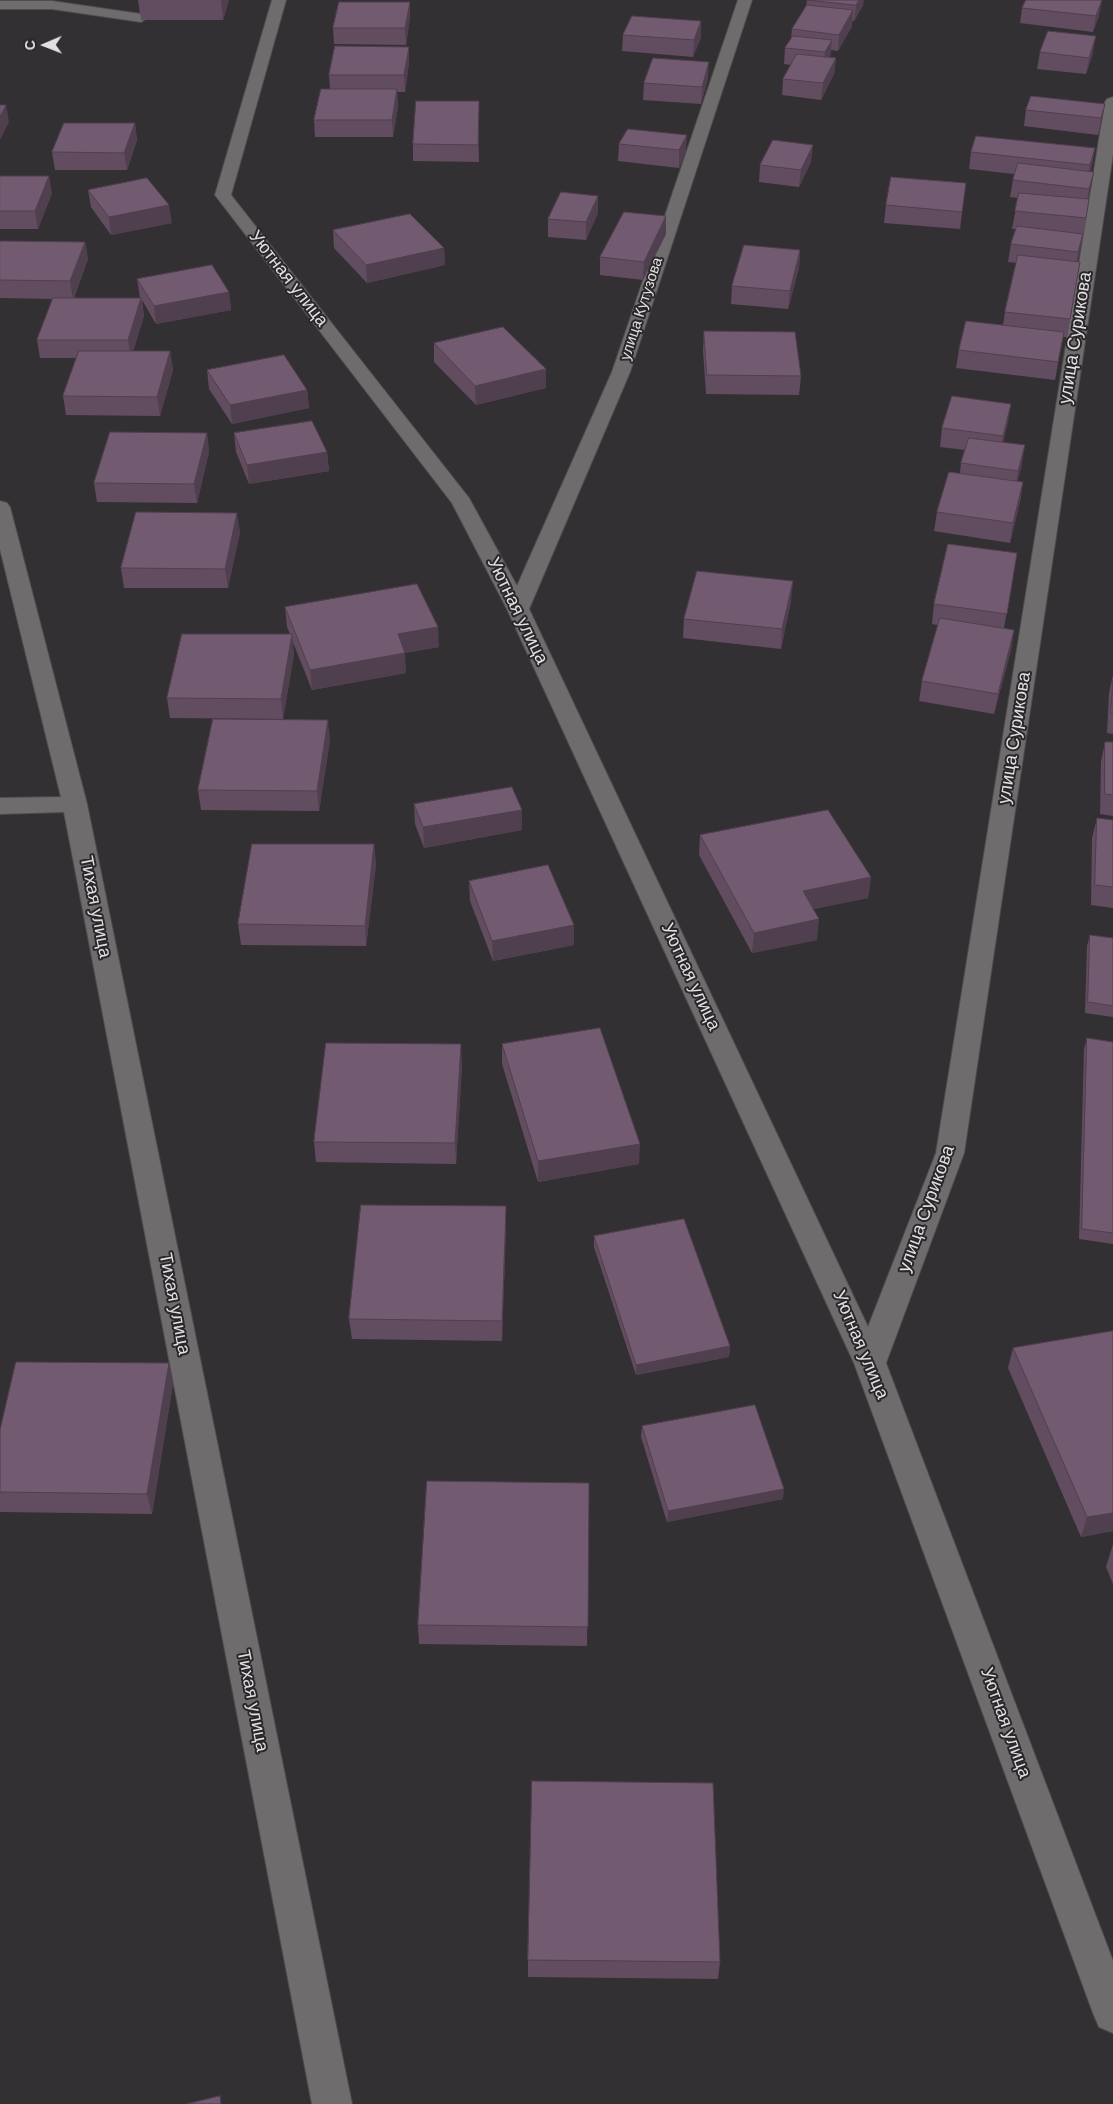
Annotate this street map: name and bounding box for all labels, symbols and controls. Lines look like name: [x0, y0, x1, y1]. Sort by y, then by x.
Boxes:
north arrow: [20, 20, 70, 70]
text: С: [21, 40, 39, 50]
street label: Уютная улица: [244, 227, 332, 331]
street label: улица Кутузова: [617, 255, 667, 363]
street label: улица Сурикова: [1055, 270, 1097, 406]
street label: Уютная улица: [482, 554, 552, 668]
street label: улица Сурикова: [994, 670, 1036, 806]
street label: Тихая улица: [75, 854, 115, 960]
street label: Уютная улица: [656, 920, 724, 1034]
street label: улица Сурикова: [894, 1143, 960, 1275]
street label: Тихая улица: [154, 1251, 194, 1357]
street label: Уютная улица: [827, 1287, 893, 1403]
street label: Тихая улица: [232, 1648, 272, 1754]
street label: Уютная улица: [975, 1665, 1035, 1781]

